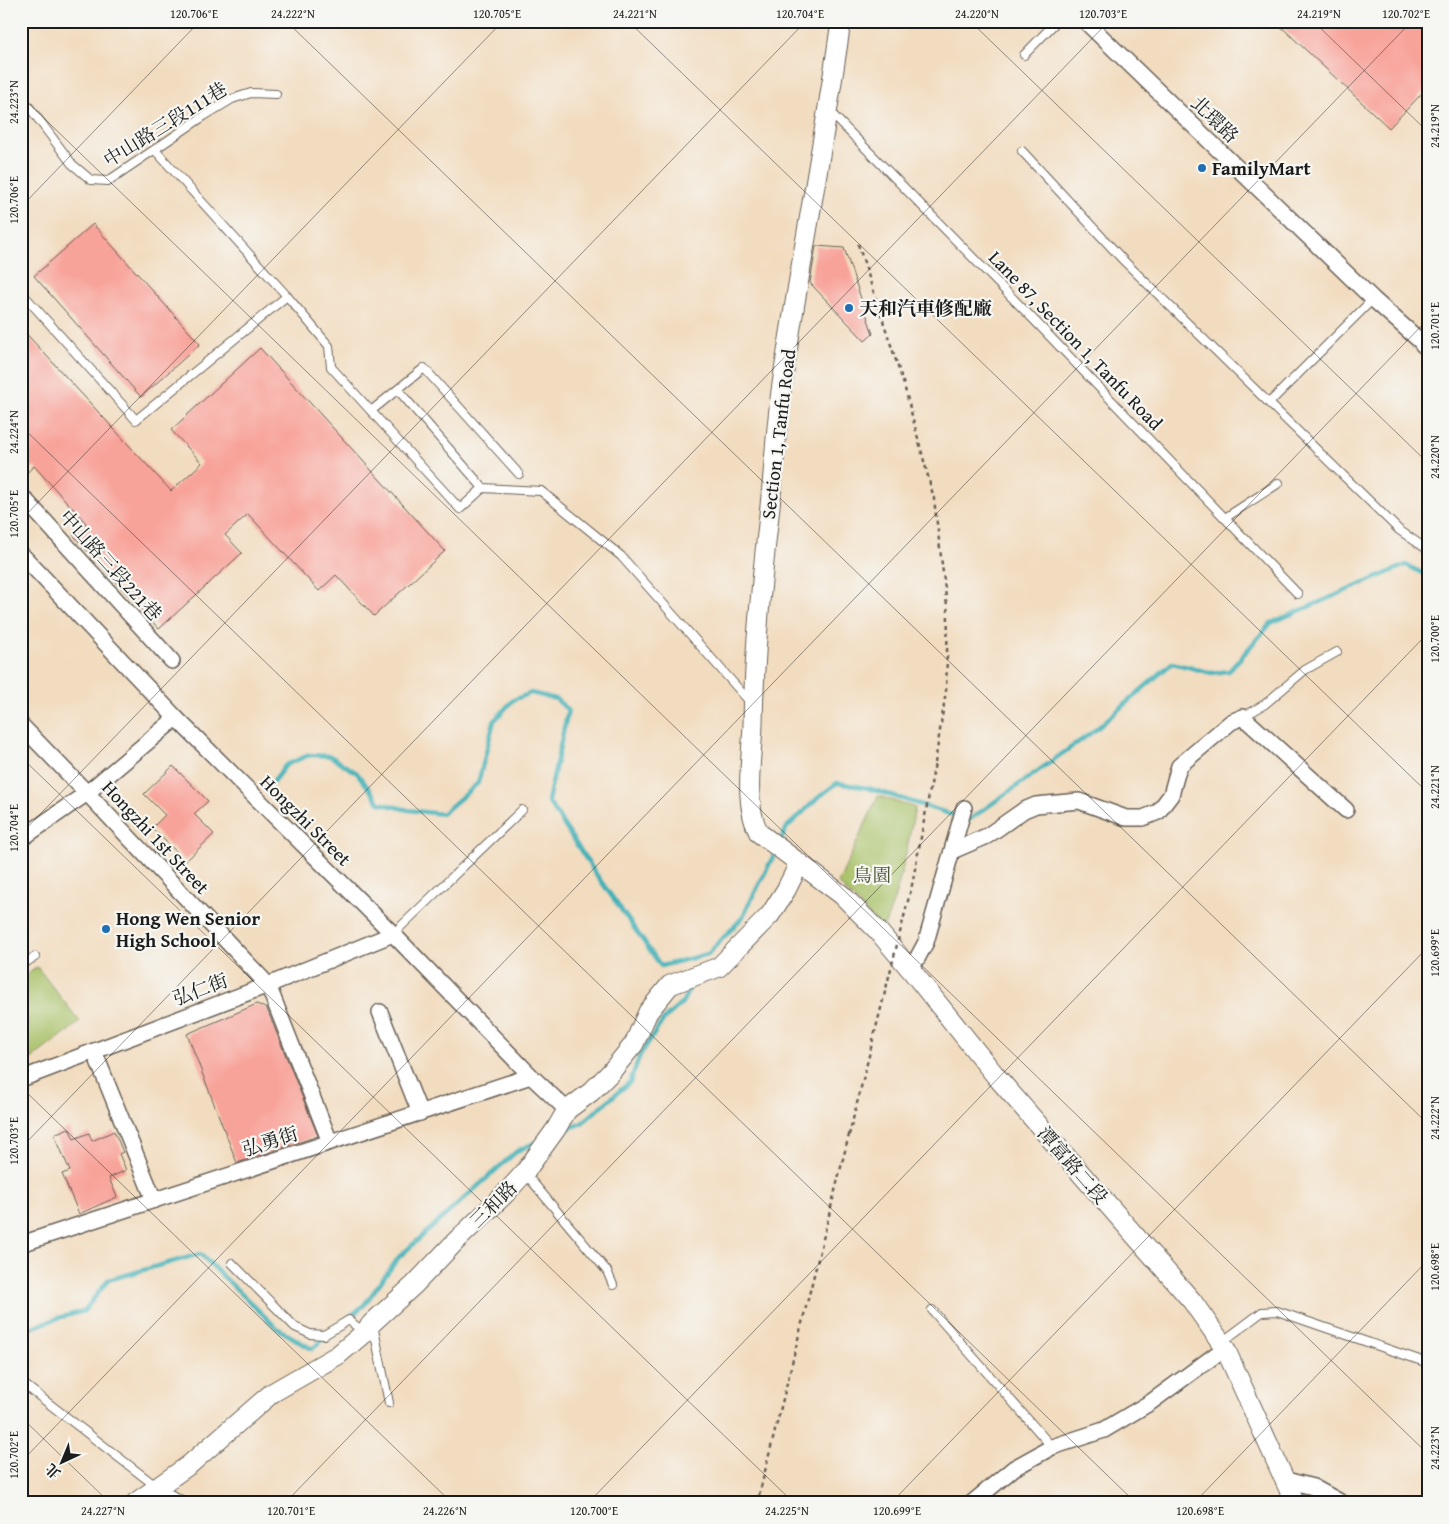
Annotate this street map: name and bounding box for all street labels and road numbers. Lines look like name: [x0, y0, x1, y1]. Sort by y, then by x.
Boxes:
street label: 中山路三段111巷: [98, 75, 232, 173]
street label: 北環路: [1185, 89, 1245, 149]
street label: Lane 87, Section 1, Tanfu Road: [983, 244, 1170, 437]
street label: Section 1, Tanfu Road: [754, 347, 802, 521]
street label: 中山路三段221巷: [53, 503, 169, 627]
street label: Hongzhi Street: [254, 768, 358, 872]
street label: Hongzhi 1st Street: [96, 774, 216, 900]
street label: 弘仁街: [168, 966, 232, 1012]
street label: 弘勇街: [239, 1119, 301, 1163]
street label: 潭富路二段: [1031, 1120, 1115, 1210]
street label: 三和路: [463, 1174, 523, 1234]

